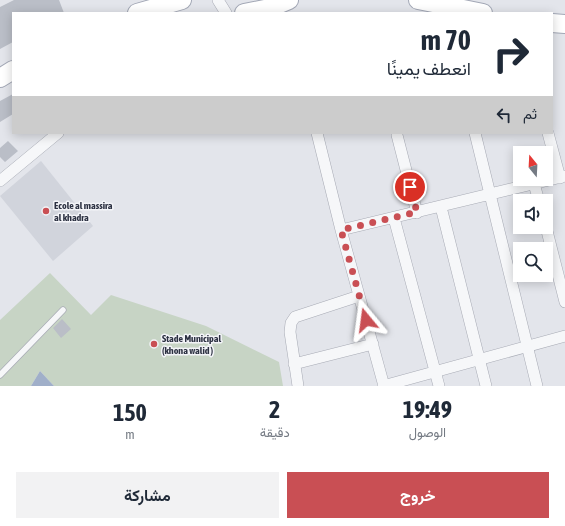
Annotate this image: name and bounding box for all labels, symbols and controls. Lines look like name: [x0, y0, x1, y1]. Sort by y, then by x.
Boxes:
text: 70 m: [421, 24, 471, 56]
icon: right: [485, 28, 537, 80]
text: انعطف يمينًا: [387, 58, 471, 79]
icon: left: [493, 104, 515, 126]
text: ثم: [523, 105, 537, 122]
north arrow: [513, 146, 553, 186]
map controls: [513, 146, 553, 282]
pin: [393, 170, 427, 204]
icon: arrive: [399, 176, 421, 198]
button: sound: [513, 194, 553, 234]
place label: Ecole al massira al khadra: [54, 200, 113, 223]
marker: Ecole al massira al khadra: [41, 206, 51, 216]
button: search: [513, 242, 553, 282]
position arrow: [345, 299, 387, 341]
place label: Stade Municipal (khona walid ): [162, 333, 221, 356]
marker: Stade Municipal (khona walid ): [149, 339, 159, 349]
text: 2: [269, 396, 280, 423]
text: 19:49: [403, 396, 452, 423]
text: 150: [113, 399, 147, 426]
text: دقيقة: [260, 425, 290, 440]
text: الوصول: [409, 425, 446, 440]
text: m: [125, 427, 135, 442]
button: مشاركة: [16, 472, 279, 518]
button: خروج: [287, 472, 549, 518]

